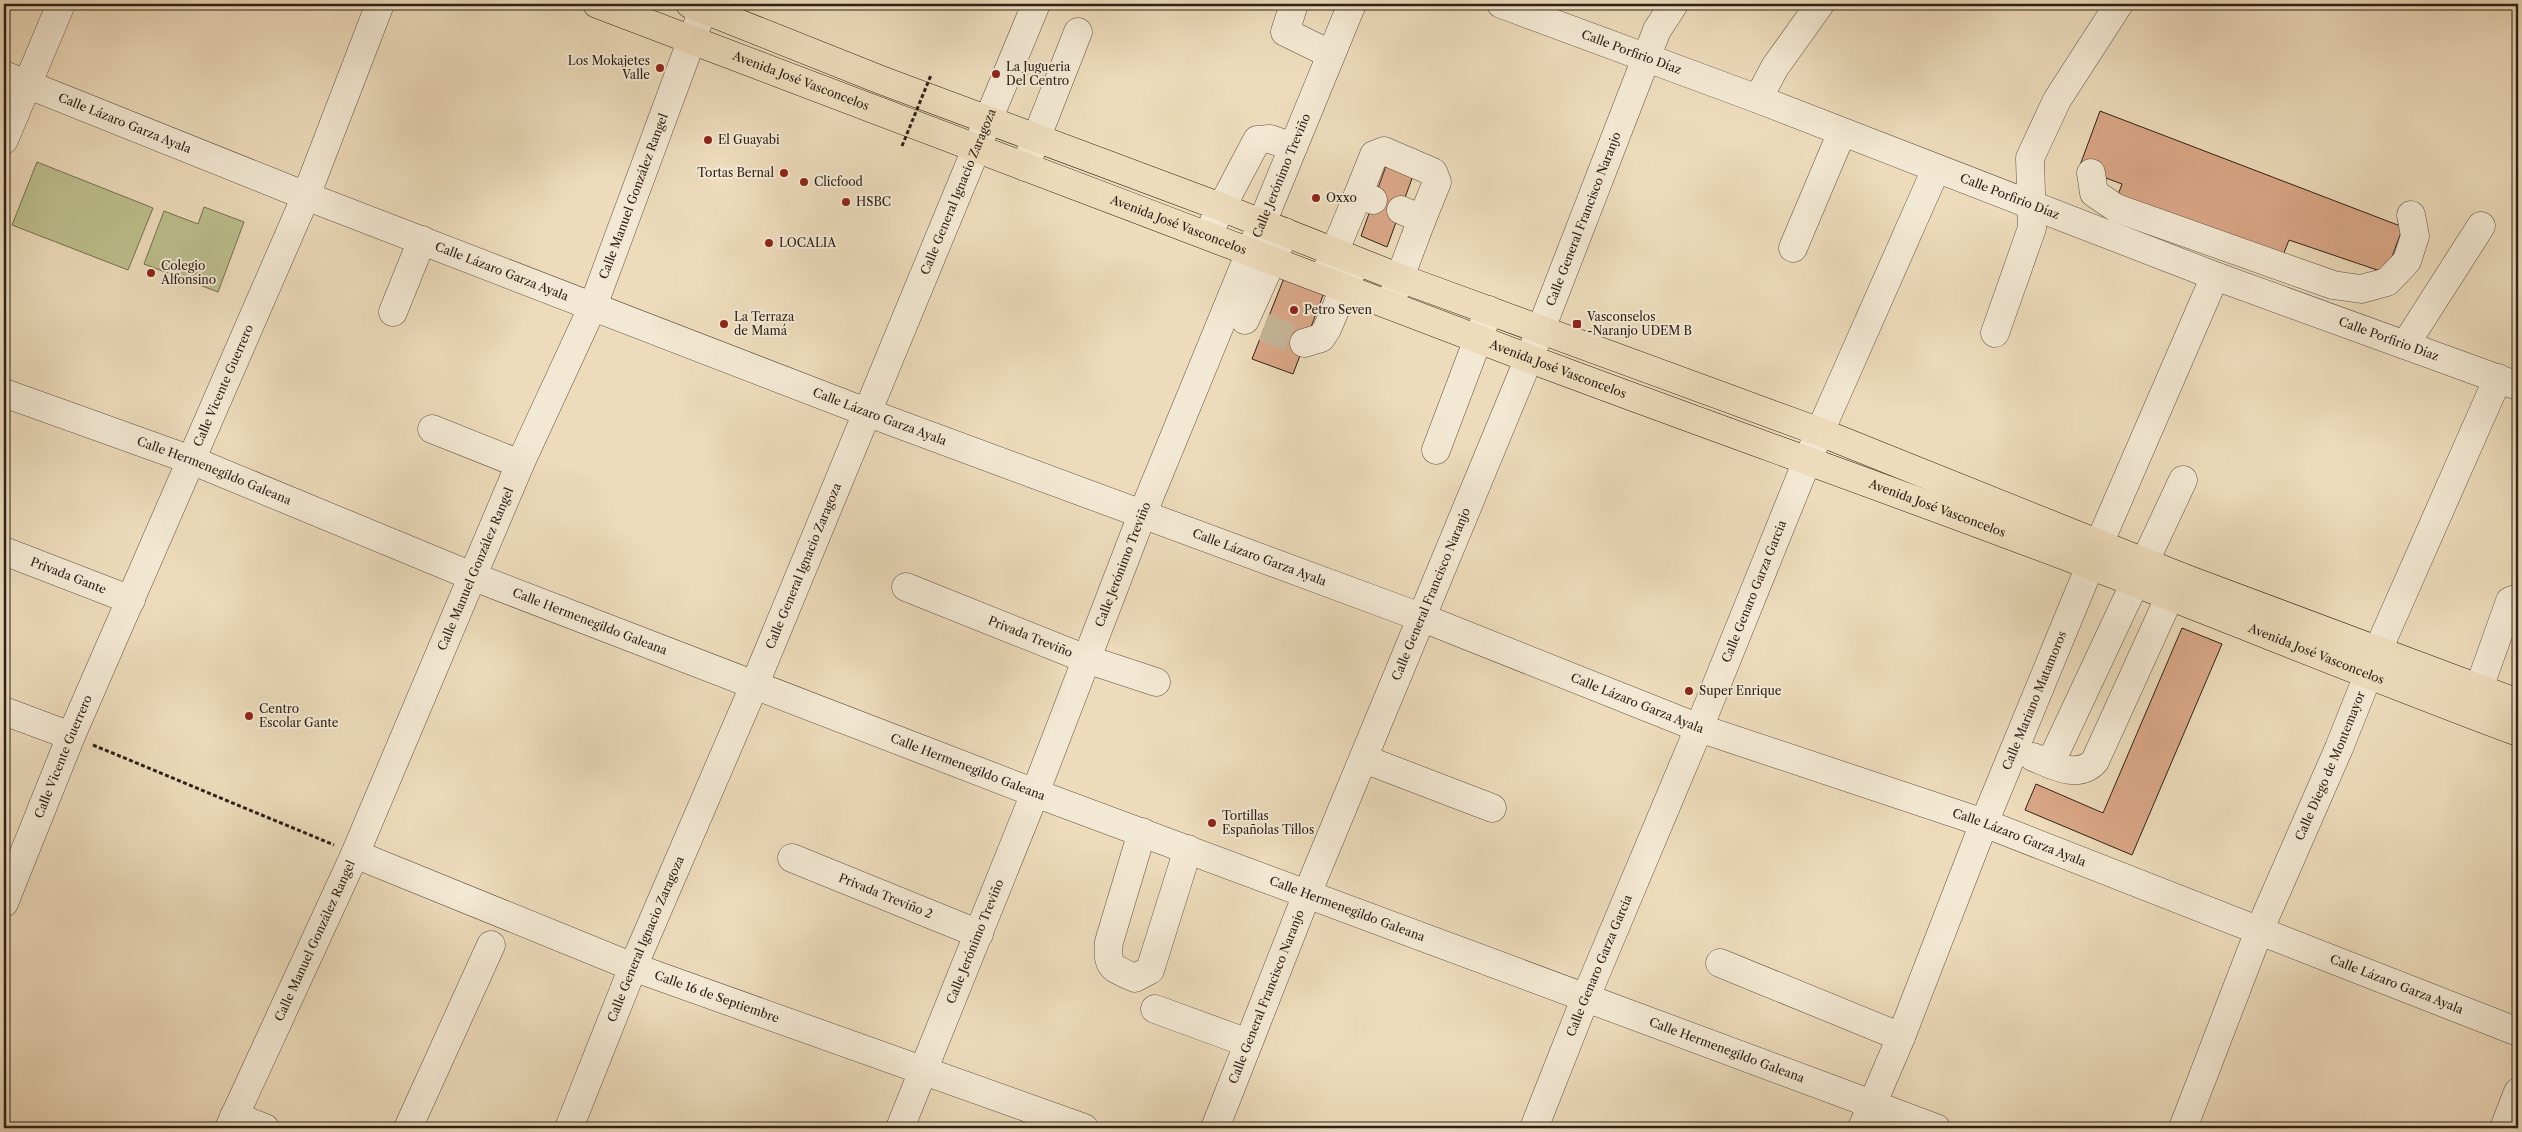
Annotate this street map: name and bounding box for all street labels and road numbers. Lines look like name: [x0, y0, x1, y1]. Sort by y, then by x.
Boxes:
street label: Calle Porfirio Díaz: [1579, 26, 1684, 77]
street label: Avenida José Vasconcelos: [730, 47, 871, 113]
street label: Calle Lázaro Garza Ayala: [56, 90, 194, 156]
street label: Calle General Ignacio Zaragoza: [917, 106, 999, 277]
street label: Calle Manuel González Rangel: [596, 111, 671, 281]
street label: Calle Jerónimo Treviño: [1249, 111, 1313, 240]
street label: Calle General Francisco Naranjo: [1543, 129, 1624, 308]
street label: Calle Porfirio Díaz: [1958, 170, 2062, 222]
street label: Avenida José Vasconcelos: [1107, 191, 1249, 257]
street label: Calle Lázaro Garza Ayala: [433, 238, 571, 304]
street label: Calle Porfirio Díaz: [2337, 314, 2441, 364]
street label: Calle Vicente Guerrero: [190, 322, 256, 449]
street label: Avenida José Vasconcelos: [1487, 336, 1629, 401]
street label: Calle Lázaro Garza Ayala: [811, 384, 949, 448]
street label: Calle Hermenegildo Galeana: [135, 433, 294, 508]
street label: Avenida José Vasconcelos: [1866, 476, 2008, 540]
street label: Calle General Ignacio Zaragoza: [762, 480, 844, 651]
street label: Calle Manuel González Rangel: [434, 485, 516, 653]
street label: Calle Jerónimo Treviño: [1092, 500, 1154, 629]
street label: Calle General Francisco Naranjo: [1388, 505, 1473, 683]
street label: Calle Genaro Garza Garcia: [1718, 517, 1790, 665]
street label: Calle Lázaro Garza Ayala: [1190, 525, 1329, 589]
street label: Privada Gante: [28, 554, 109, 597]
street label: Calle Hermenegildo Galeana: [510, 585, 670, 658]
street label: Privada Treviño: [986, 613, 1075, 660]
street label: Avenida José Vasconcelos: [2246, 620, 2386, 687]
street label: Calle Mariano Matamoros: [1999, 628, 2069, 772]
street label: Calle Lázaro Garza Ayala: [1569, 670, 1706, 736]
street label: Calle Diego de Montemayor: [2292, 689, 2368, 843]
street label: Calle Vicente Guerrero: [31, 692, 95, 820]
street label: Calle Hermenegildo Galeana: [888, 730, 1048, 803]
street label: Calle Lázaro Garza Ayala: [1951, 805, 2089, 869]
street label: Calle General Ignacio Zaragoza: [604, 853, 687, 1024]
street label: Calle Manuel González Rangel: [271, 857, 358, 1024]
street label: Privada Treviño 2: [837, 870, 935, 921]
street label: Calle Hermenegildo Galeana: [1267, 873, 1428, 945]
street label: Calle Jerónimo Treviño: [943, 877, 1006, 1006]
street label: Calle Genaro Garza Garcia: [1563, 892, 1635, 1039]
street label: Calle General Francisco Naranjo: [1225, 907, 1307, 1086]
street label: Calle Lázaro Garza Ayala: [2328, 951, 2466, 1017]
street label: Calle 16 de Septiembre: [653, 967, 782, 1026]
street label: Calle Hermenegildo Galeana: [1647, 1014, 1807, 1086]

